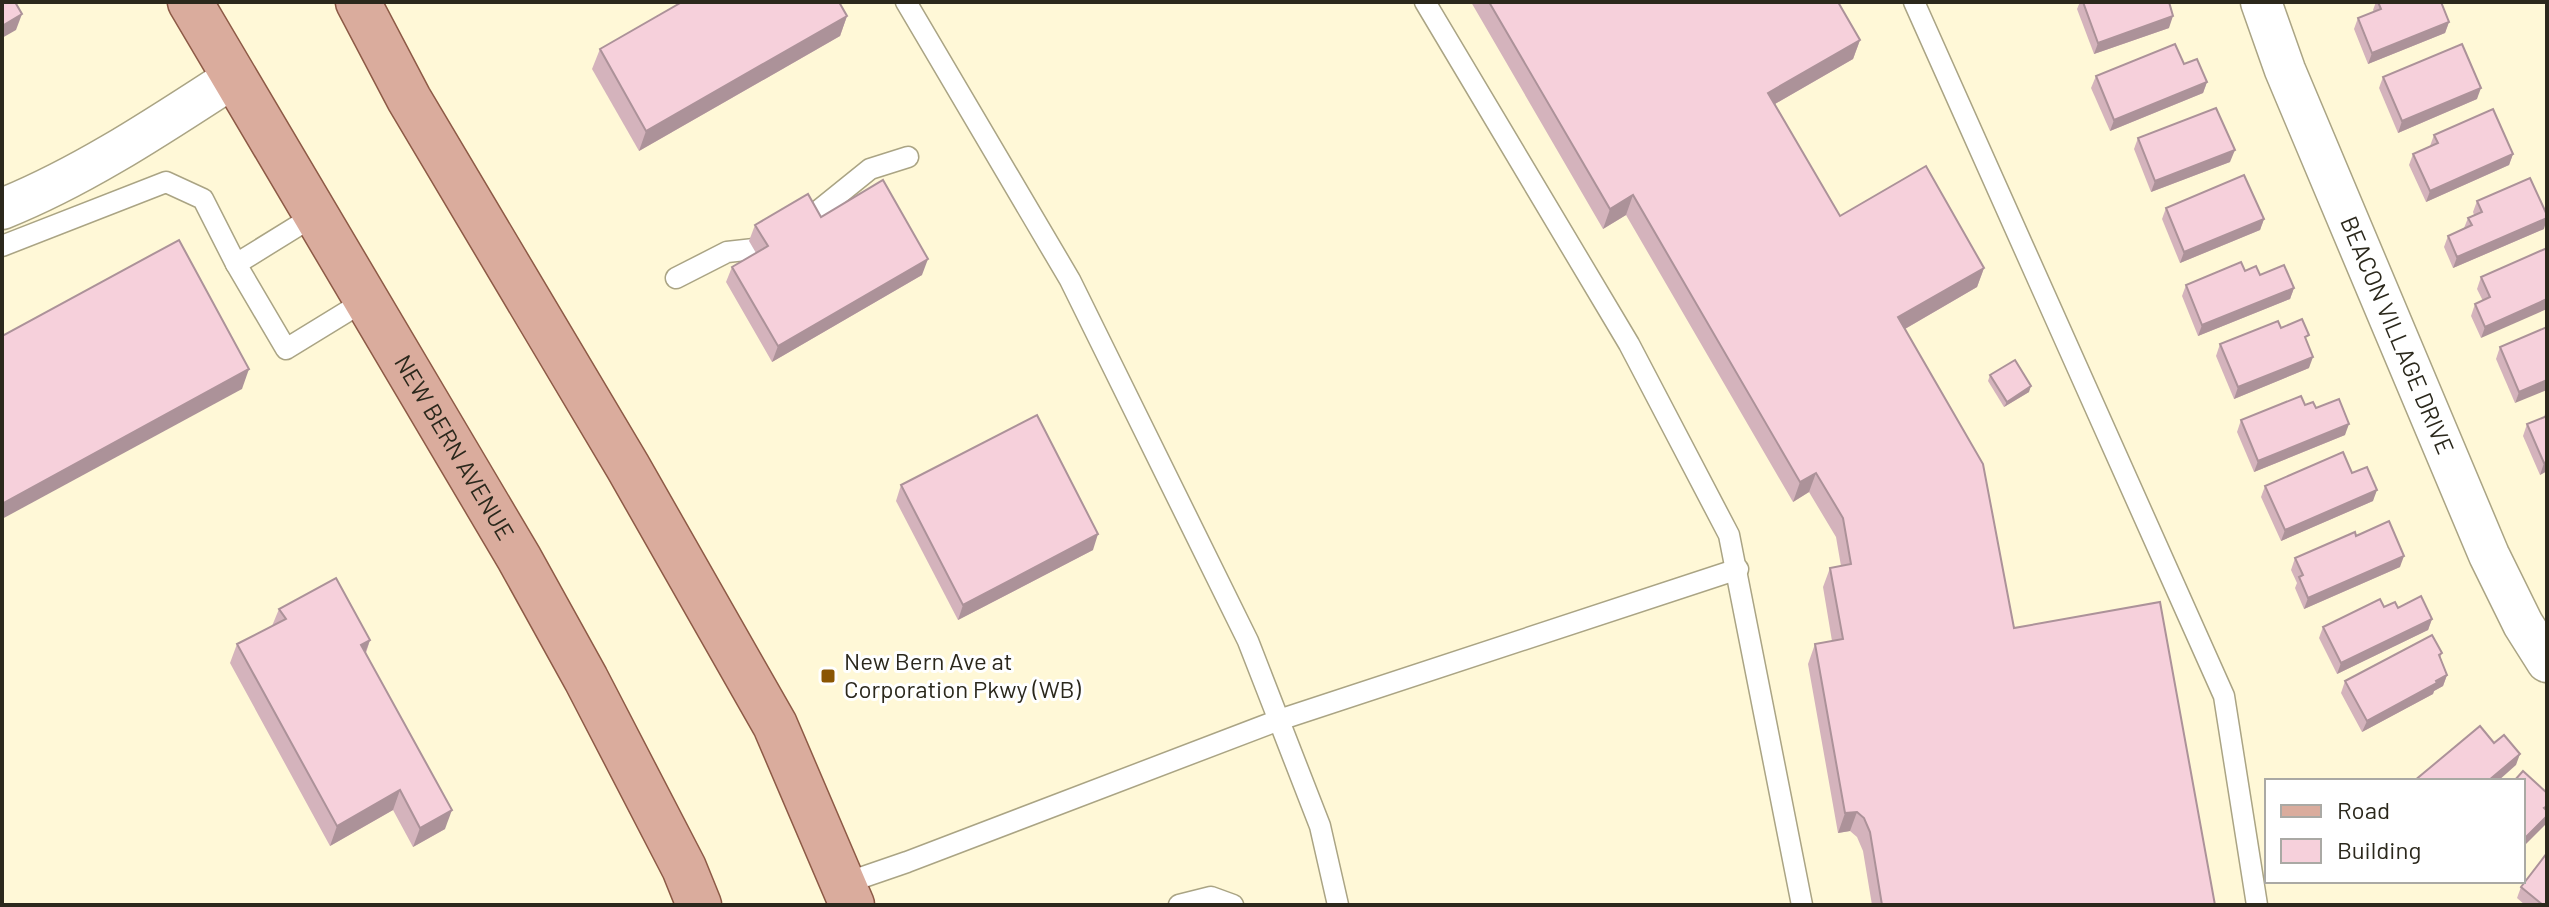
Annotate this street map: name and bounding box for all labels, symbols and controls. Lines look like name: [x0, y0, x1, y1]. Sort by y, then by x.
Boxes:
street label: BEACON VILLAGE DRIVE: [2335, 211, 2461, 458]
street label: NEW BERN AVENUE: [389, 349, 521, 545]
place label: New Bern Ave at Corporation Pkwy (WB): [844, 646, 1081, 703]
marker: New Bern Ave at Corporation Pkwy (WB): [819, 667, 837, 685]
legend: [2265, 779, 2525, 883]
text: Road: [2337, 795, 2390, 824]
text: Building: [2337, 835, 2421, 864]

